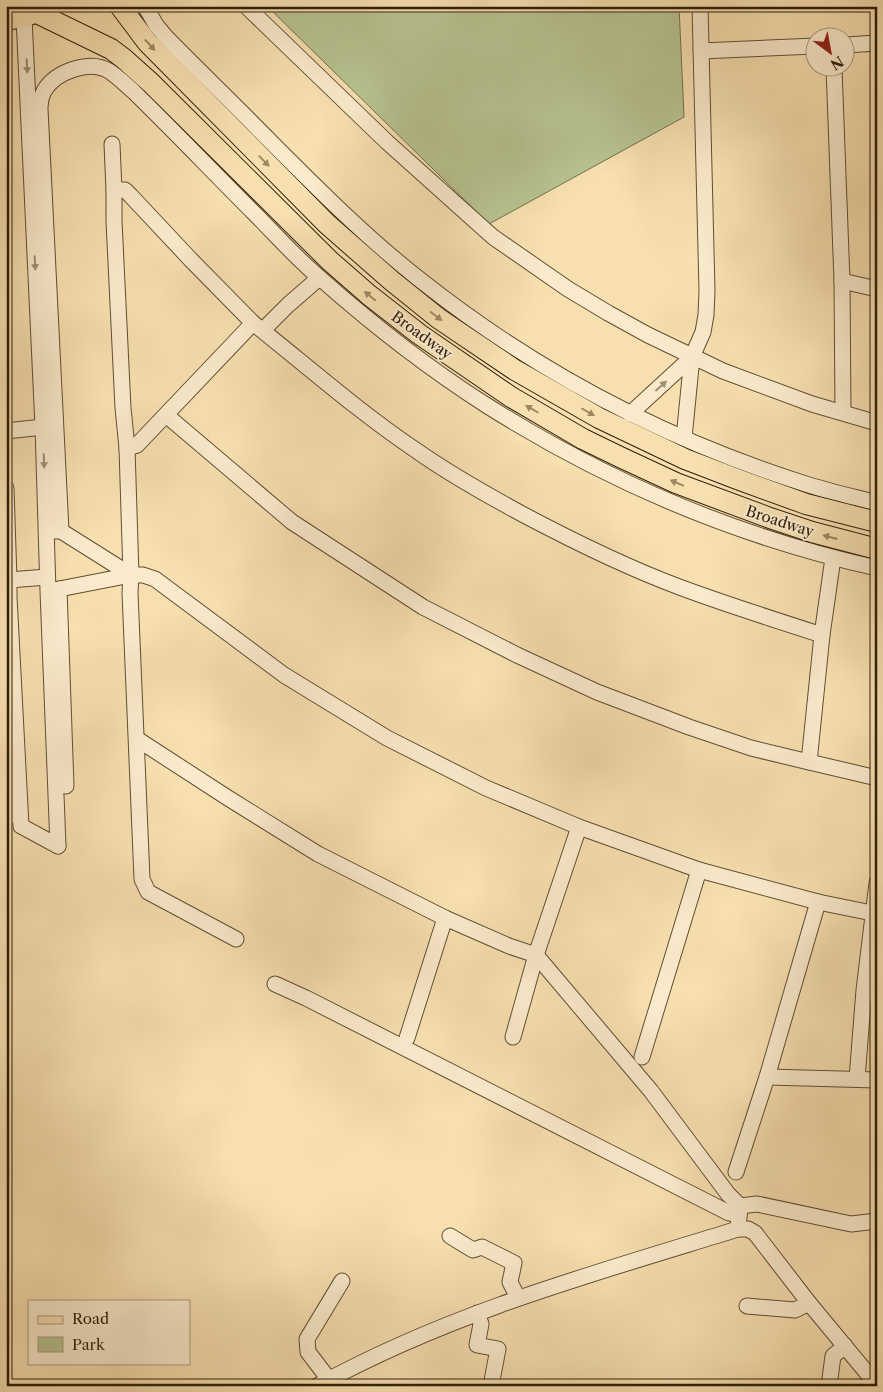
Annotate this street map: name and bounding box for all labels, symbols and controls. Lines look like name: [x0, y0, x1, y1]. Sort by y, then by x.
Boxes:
north arrow: [806, 28, 856, 78]
one-way arrow: [144, 38, 156, 50]
text: N: [827, 52, 847, 74]
one-way arrow: [23, 58, 31, 74]
one-way arrow: [258, 154, 270, 166]
one-way arrow: [32, 256, 40, 272]
one-way arrow: [364, 290, 377, 301]
street label: Broadway: [388, 307, 457, 364]
one-way arrow: [429, 311, 442, 322]
one-way arrow: [654, 380, 667, 391]
one-way arrow: [525, 405, 538, 414]
one-way arrow: [582, 408, 595, 417]
one-way arrow: [40, 453, 48, 469]
one-way arrow: [669, 478, 684, 486]
street label: Broadway: [744, 501, 817, 541]
one-way arrow: [822, 532, 837, 540]
legend: [28, 1300, 190, 1364]
text: Road: [72, 1309, 109, 1328]
text: Park: [72, 1335, 106, 1354]

